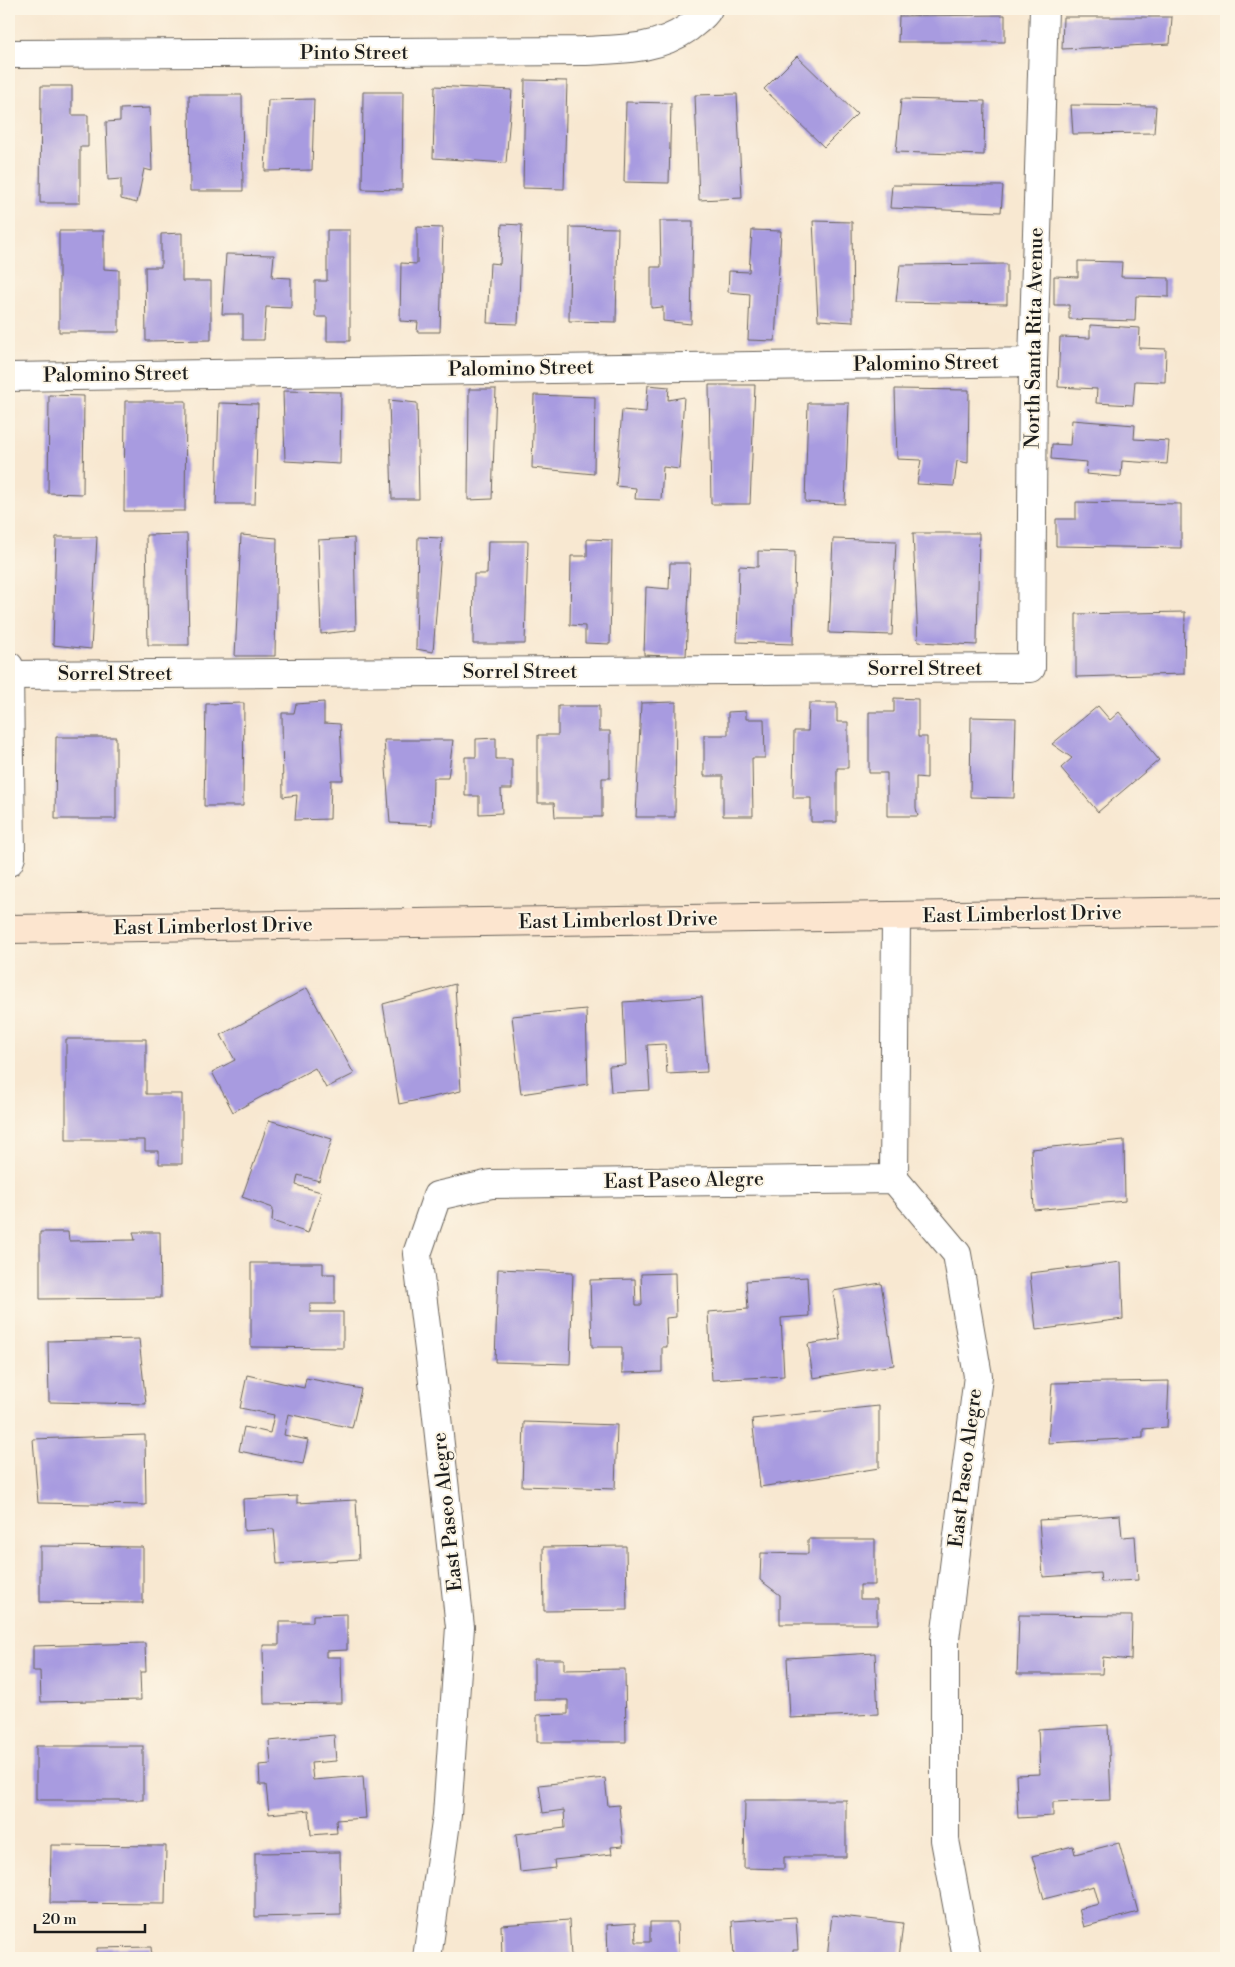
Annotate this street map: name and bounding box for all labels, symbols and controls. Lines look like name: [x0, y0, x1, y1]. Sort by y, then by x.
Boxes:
street label: Pinto Street: [300, 41, 408, 66]
street label: North Santa Rita Avenue: [1021, 227, 1049, 449]
street label: Palomino Street: [853, 350, 999, 378]
street label: Palomino Street: [448, 355, 594, 383]
street label: Palomino Street: [43, 361, 189, 389]
street label: Sorrel Street: [868, 657, 982, 682]
street label: Sorrel Street: [463, 660, 577, 685]
street label: Sorrel Street: [58, 662, 172, 687]
street label: East Limberlost Drive: [922, 901, 1122, 929]
street label: East Limberlost Drive: [518, 907, 718, 935]
street label: East Limberlost Drive: [113, 913, 313, 941]
street label: East Paseo Alegre: [604, 1167, 764, 1195]
street label: East Paseo Alegre: [944, 1387, 988, 1549]
street label: East Paseo Alegre: [427, 1431, 469, 1593]
scale bar: [35, 1902, 145, 1934]
text: 20 m: [42, 1910, 77, 1929]

